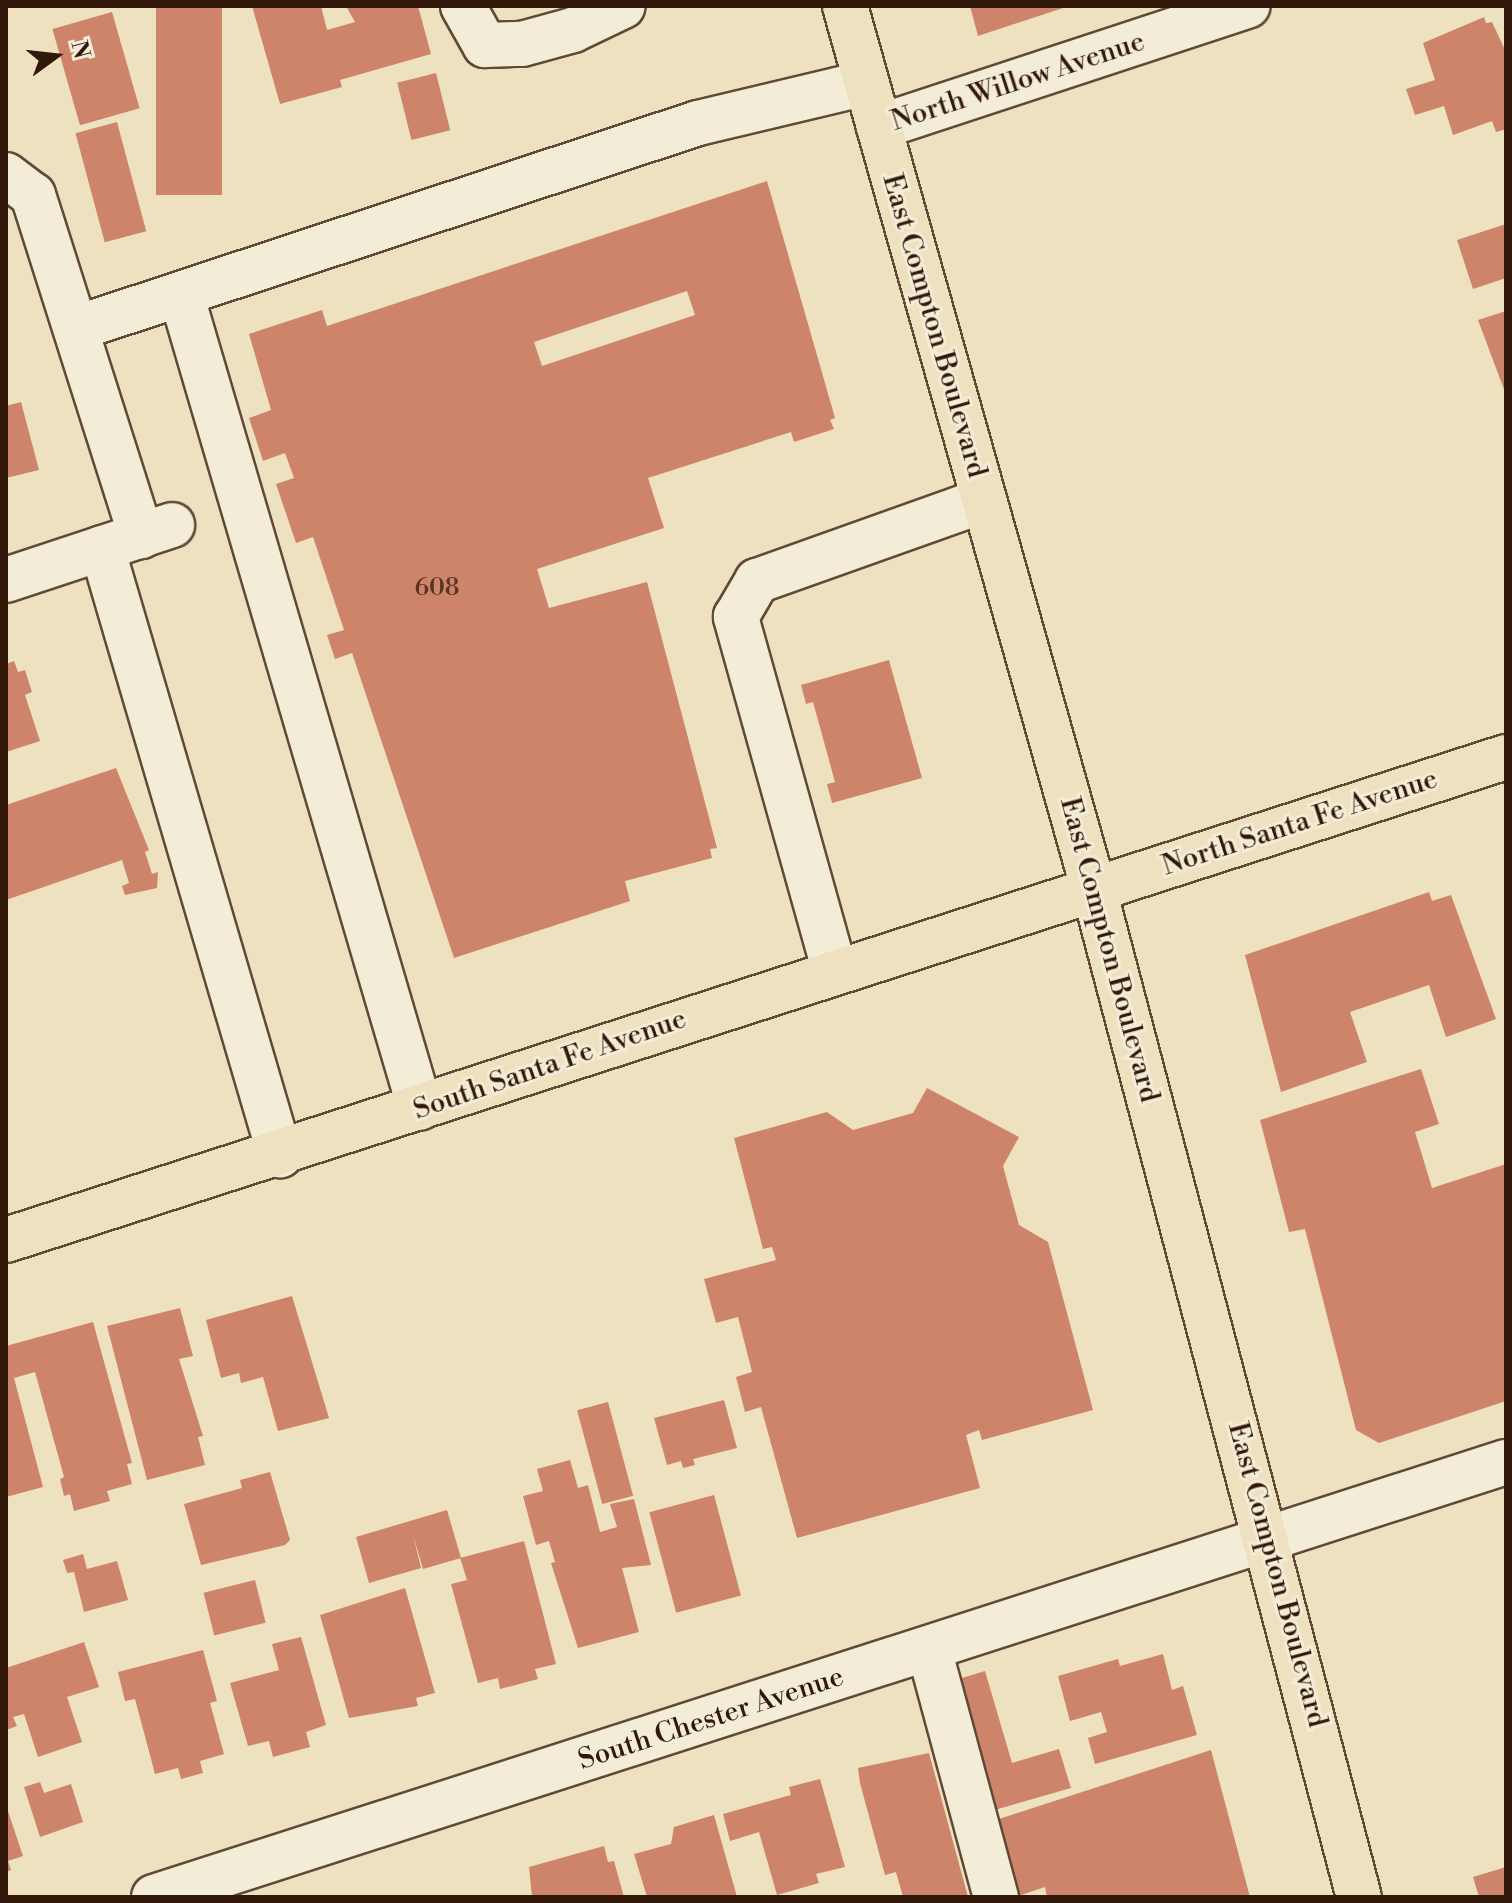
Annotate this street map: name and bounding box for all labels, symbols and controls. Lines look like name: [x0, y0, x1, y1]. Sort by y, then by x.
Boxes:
north arrow: [16, 16, 96, 96]
street label: North Willow Avenue: [887, 25, 1149, 139]
text: N: [64, 38, 95, 62]
street label: East Compton Boulevard: [875, 170, 993, 482]
house number: 608: [414, 575, 460, 603]
street label: North Santa Fe Avenue: [1158, 763, 1442, 883]
street label: East Compton Boulevard: [1052, 794, 1166, 1106]
street label: South Santa Fe Avenue: [409, 1002, 691, 1128]
street label: East Compton Boulevard: [1220, 1419, 1334, 1731]
street label: South Chester Avenue: [574, 1660, 848, 1778]

